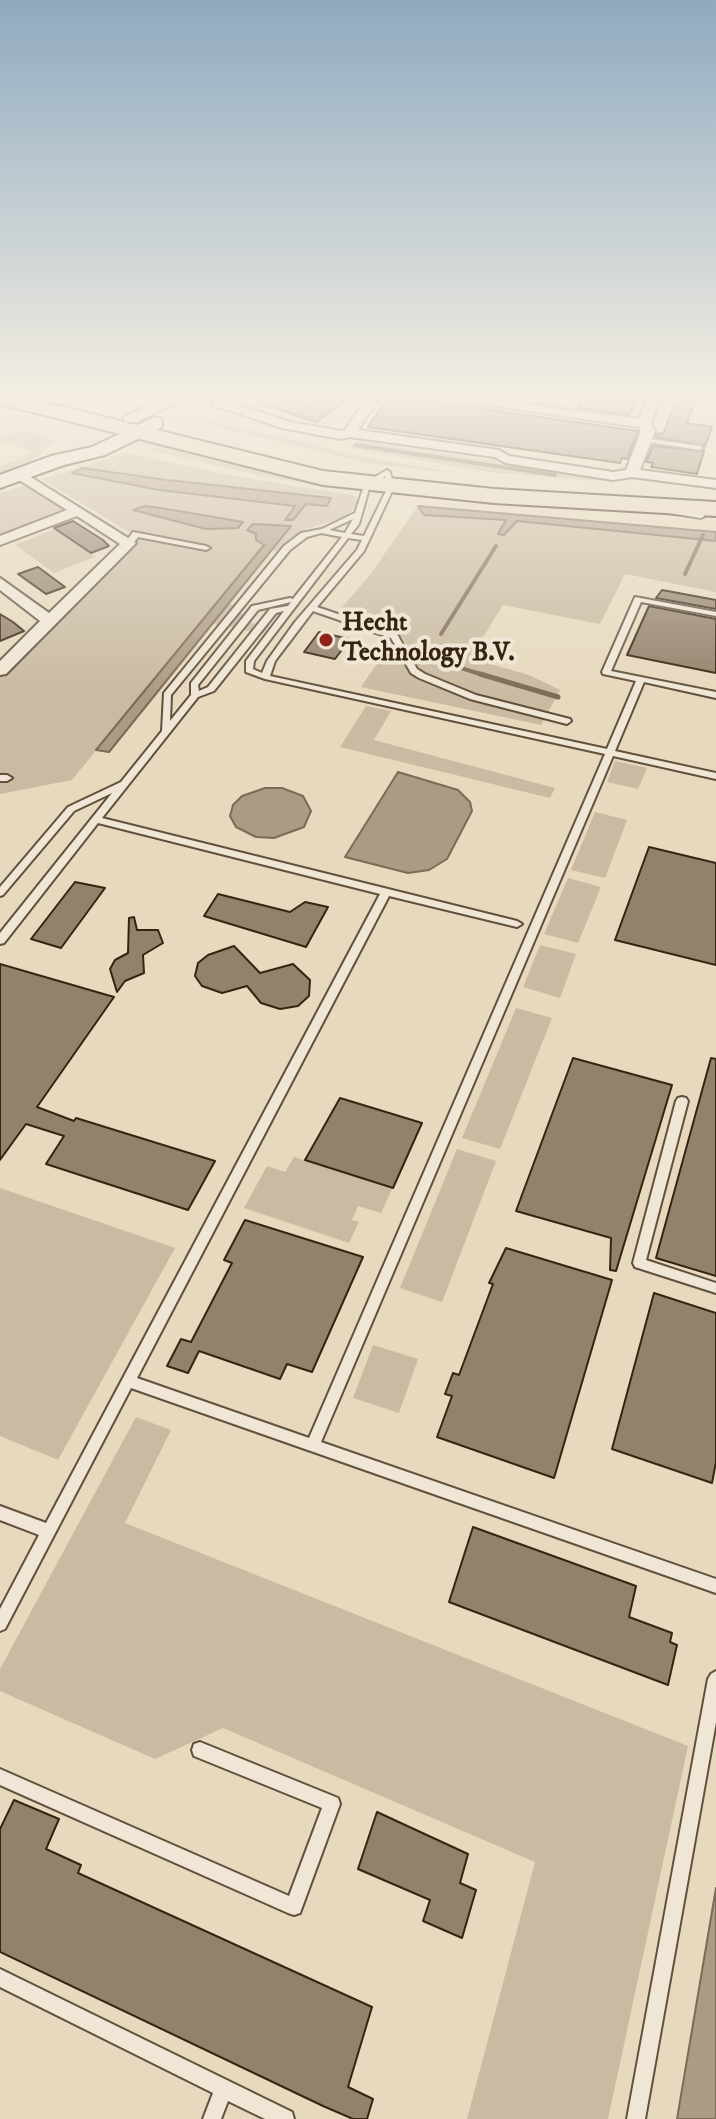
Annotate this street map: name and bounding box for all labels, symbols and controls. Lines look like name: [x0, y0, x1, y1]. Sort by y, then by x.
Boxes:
place label: Hecht Technology B.V.: [342, 609, 515, 670]
marker: Hecht Technology B.V.: [317, 631, 335, 649]

